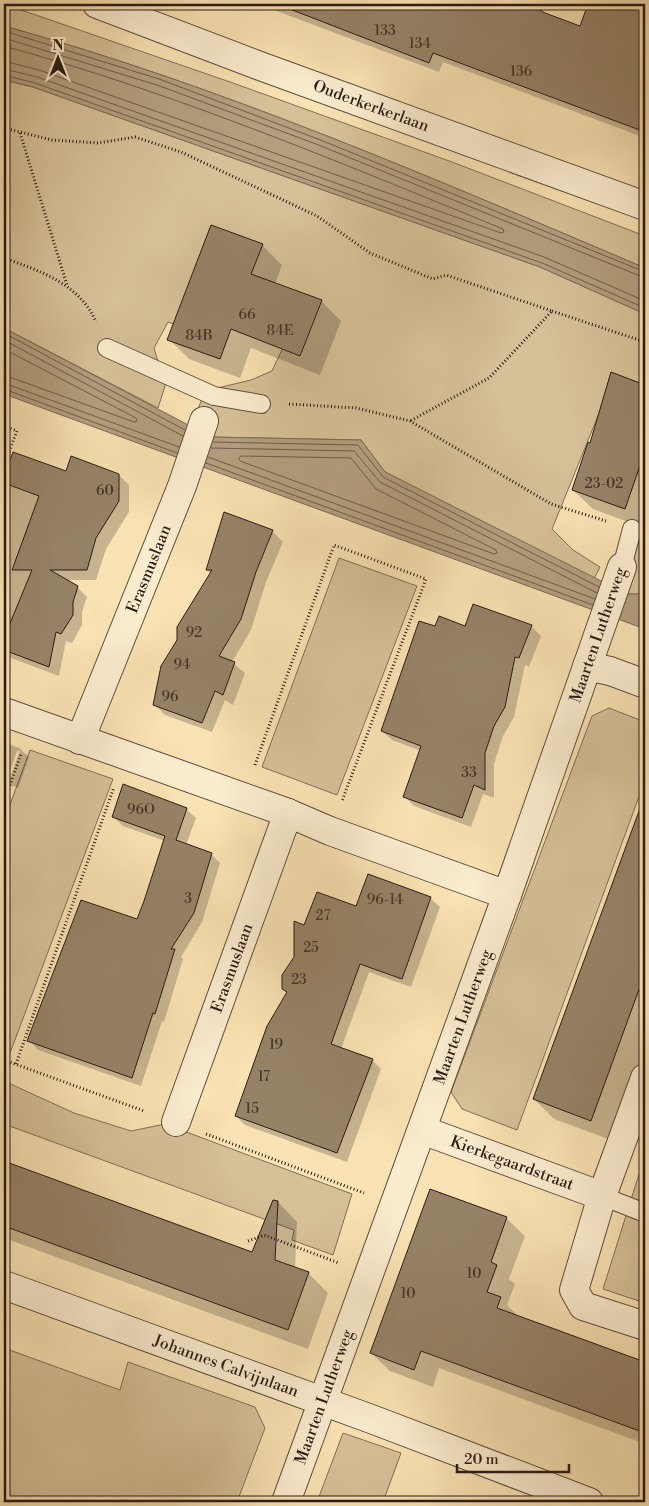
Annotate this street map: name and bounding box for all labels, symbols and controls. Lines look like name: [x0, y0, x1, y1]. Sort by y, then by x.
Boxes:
house number: 133: [374, 22, 396, 40]
north arrow: [32, 32, 82, 82]
house number: 134: [409, 35, 431, 53]
text: N: [52, 37, 64, 55]
house number: 136: [510, 63, 533, 81]
street label: Ouderkerkerlaan: [310, 76, 432, 136]
house number: 66: [239, 306, 256, 324]
house number: 84E: [267, 322, 293, 340]
house number: 84B: [186, 327, 212, 345]
house number: 23-02: [585, 475, 623, 493]
house number: 60: [96, 482, 114, 500]
street label: Erasmuslaan: [122, 521, 176, 616]
street label: Maarten Lutherweg: [565, 564, 631, 705]
house number: 92: [186, 624, 202, 642]
house number: 94: [174, 656, 190, 674]
house number: 96: [162, 688, 179, 706]
house number: 33: [461, 764, 477, 782]
house number: 96O: [127, 801, 155, 819]
house number: 3: [184, 890, 192, 908]
house number: 96-14: [367, 891, 403, 909]
house number: 27: [316, 907, 330, 925]
street label: Erasmuslaan: [207, 920, 258, 1015]
house number: 25: [303, 939, 319, 957]
street label: Maarten Lutherweg: [429, 946, 497, 1087]
house number: 23: [291, 971, 307, 989]
house number: 19: [269, 1036, 283, 1054]
house number: 17: [258, 1068, 270, 1086]
house number: 15: [245, 1100, 259, 1118]
street label: Kierkegaardstraat: [448, 1131, 577, 1195]
house number: 10: [467, 1265, 481, 1283]
house number: 10: [401, 1285, 415, 1303]
street label: Maarten Lutherweg: [290, 1326, 358, 1467]
street label: Johannes Calvijnlaan: [150, 1330, 302, 1402]
scale bar: [457, 1441, 569, 1473]
text: 20 m: [464, 1450, 499, 1469]

